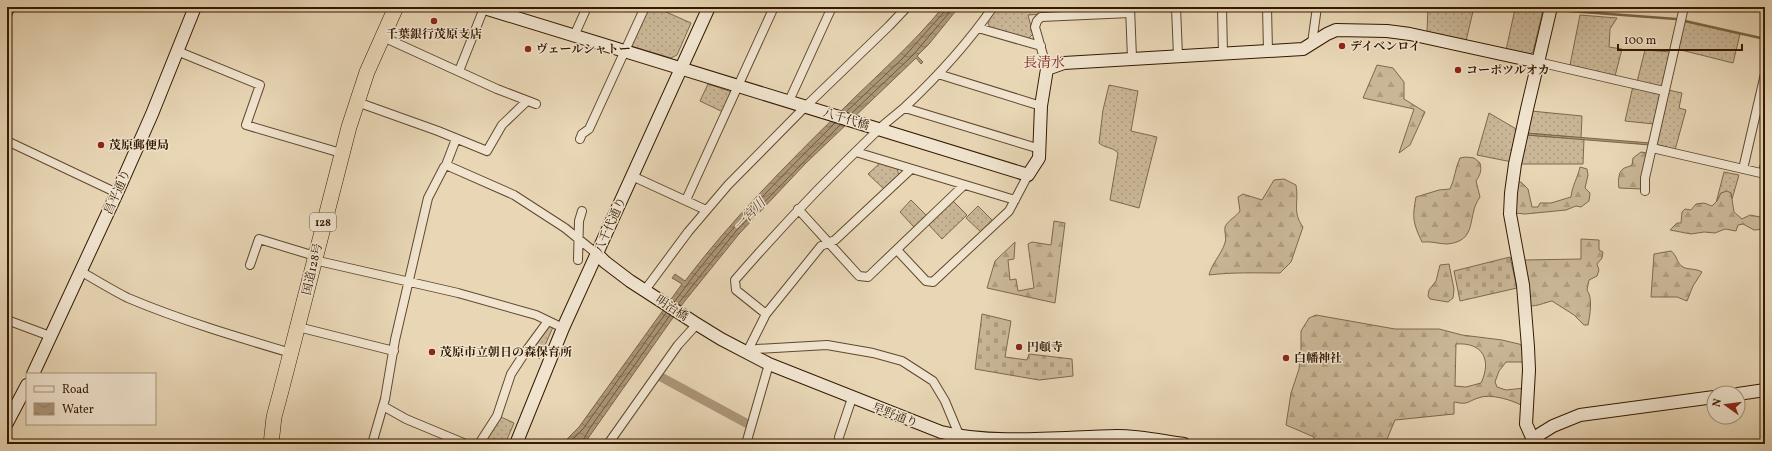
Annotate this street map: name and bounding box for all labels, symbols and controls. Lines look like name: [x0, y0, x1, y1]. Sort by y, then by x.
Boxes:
marker: 千葉銀行茂原支店: [429, 16, 439, 26]
scale bar: [1618, 26, 1742, 52]
place label: 千葉銀行茂原支店: [386, 27, 482, 43]
text: 100 m: [1624, 33, 1657, 49]
place label: デイベンロイ: [1350, 39, 1421, 55]
marker: デイベンロイ: [1337, 41, 1347, 51]
place label: ヴェールシャトー: [536, 42, 631, 58]
marker: ヴェールシャトー: [523, 44, 533, 54]
district label: 長清水: [1023, 54, 1065, 73]
place label: コーポツルオカ: [1466, 63, 1550, 79]
marker: コーポツルオカ: [1453, 65, 1463, 75]
street label: 八千代橋: [820, 105, 871, 135]
place label: 茂原郵便局: [109, 138, 169, 154]
marker: 茂原郵便局: [96, 140, 106, 150]
street label: 昌平通り: [101, 167, 135, 218]
water label: 一宮川: [730, 194, 772, 236]
street label: 八千代通り: [591, 195, 630, 256]
road number: 128: [310, 213, 336, 231]
street label: 国道128号: [299, 242, 327, 297]
street label: 明治橋: [652, 292, 691, 325]
place label: 円頓寺: [1027, 340, 1063, 356]
marker: 円頓寺: [1014, 342, 1024, 352]
place label: 茂原市立朝日の森保育所: [440, 345, 572, 361]
marker: 茂原市立朝日の森保育所: [427, 347, 437, 357]
place label: 白幡神社: [1294, 351, 1342, 367]
marker: 白幡神社: [1281, 353, 1291, 363]
legend: [26, 373, 156, 425]
text: Road: [62, 382, 89, 398]
north arrow: [1706, 385, 1746, 425]
text: N: [1710, 397, 1726, 409]
street label: 早野通り: [869, 400, 920, 432]
text: Water: [62, 402, 94, 418]

